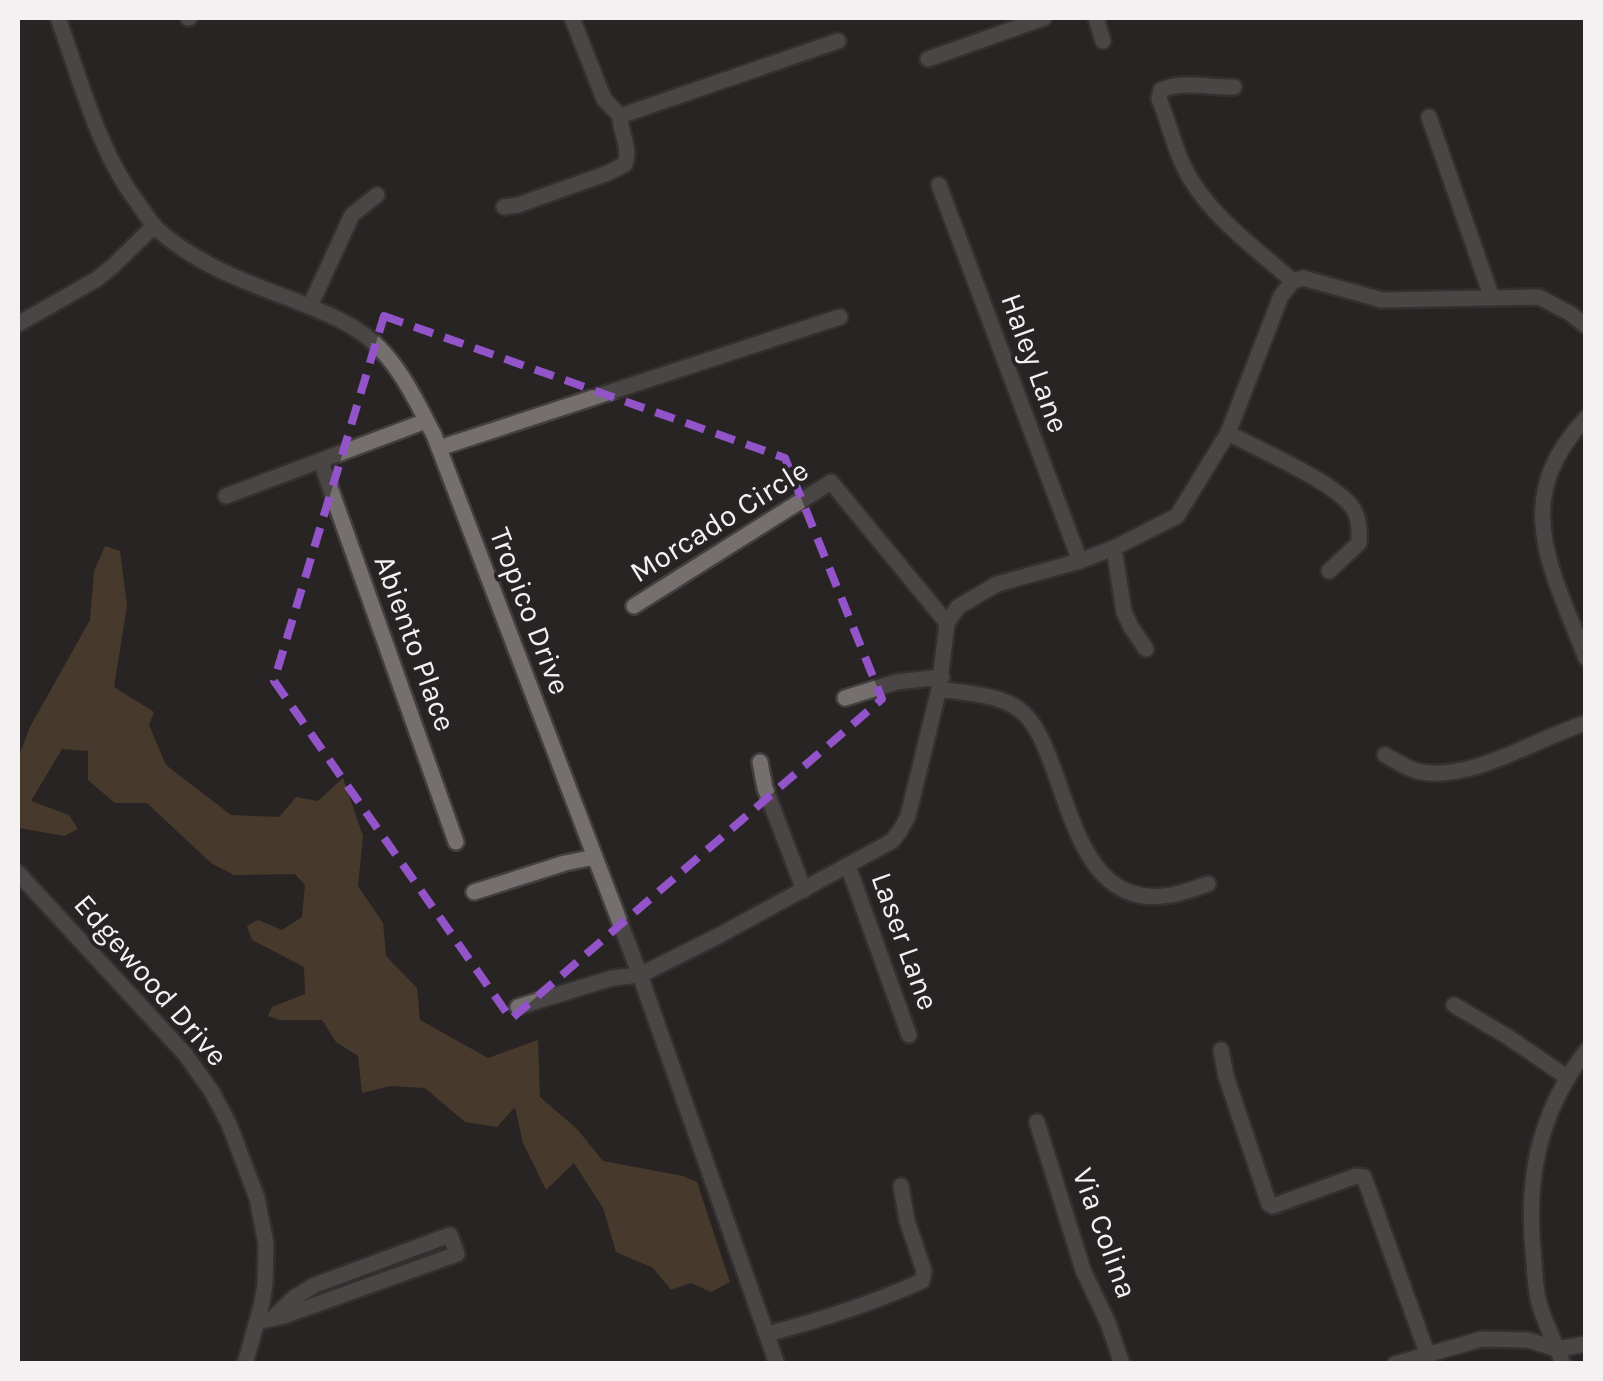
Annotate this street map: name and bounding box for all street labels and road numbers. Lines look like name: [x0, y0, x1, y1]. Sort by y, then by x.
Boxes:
street label: Haley Lane: [993, 288, 1077, 438]
street label: Morcado Circle: [623, 452, 815, 590]
street label: Tropico Drive: [482, 523, 578, 699]
street label: Abiento Place: [367, 550, 463, 736]
street label: Laser Lane: [864, 867, 946, 1015]
street label: Edgewood Drive: [66, 887, 236, 1073]
street label: Via Colina: [1065, 1163, 1145, 1303]

